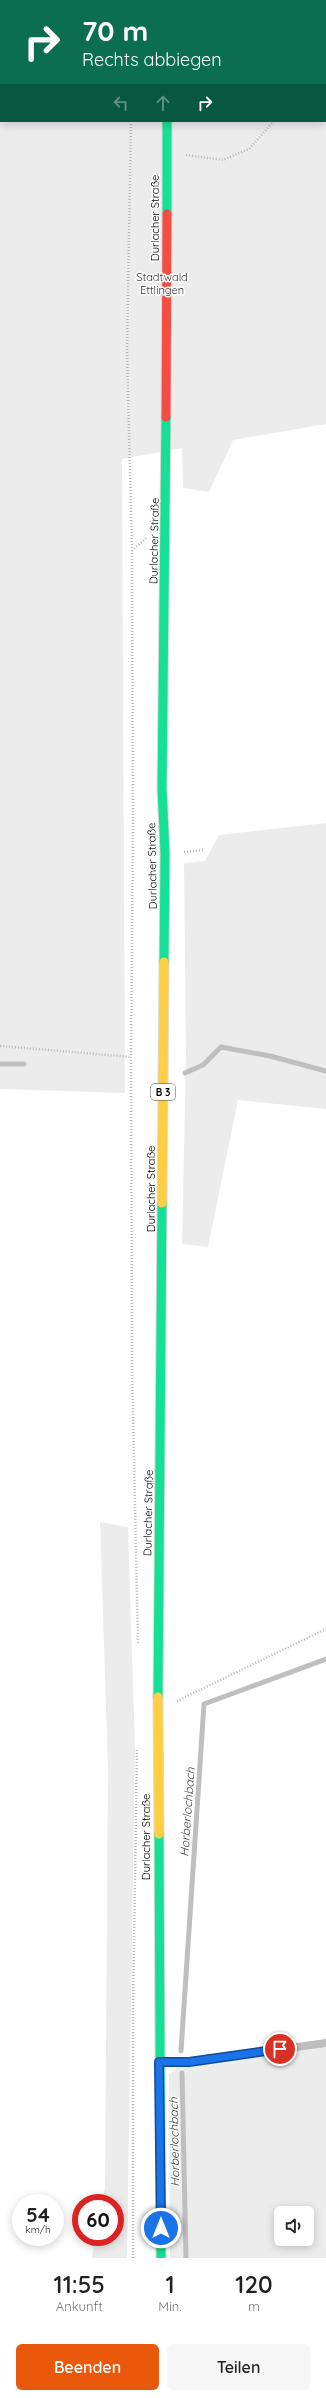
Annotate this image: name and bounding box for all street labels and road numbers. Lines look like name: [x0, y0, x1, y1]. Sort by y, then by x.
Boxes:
street label: Durlacher Straße: [148, 175, 162, 261]
street label: Durlacher Straße: [146, 498, 162, 584]
street label: Durlacher Straße: [144, 823, 160, 909]
road number: B 3: [151, 1084, 175, 1100]
street label: Durlacher Straße: [144, 1146, 158, 1232]
street label: Durlacher Straße: [140, 1470, 156, 1556]
street label: Durlacher Straße: [139, 1794, 153, 1880]

